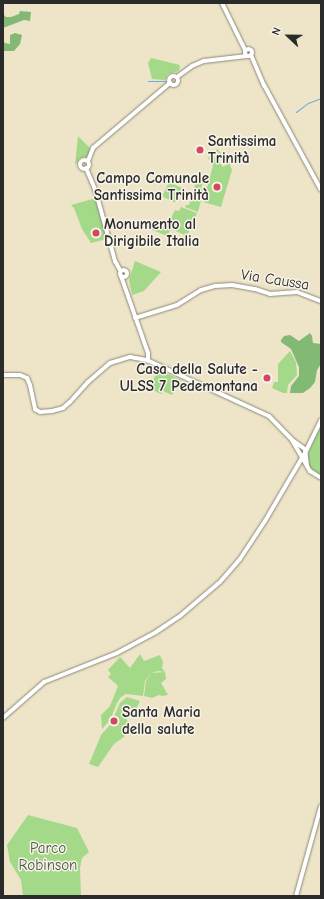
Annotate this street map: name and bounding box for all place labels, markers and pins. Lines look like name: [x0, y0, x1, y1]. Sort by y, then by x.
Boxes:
place label: Santissima Trinità: [208, 132, 276, 167]
marker: Santissima Trinità: [195, 145, 205, 155]
place label: Campo Comunale Santissima Trinità: [94, 169, 209, 204]
marker: Campo Comunale Santissima Trinità: [212, 182, 222, 192]
place label: Monumento al Dirigibile Italia: [104, 215, 199, 250]
marker: Monumento al Dirigibile Italia: [91, 228, 101, 238]
place label: Casa della Salute - ULSS 7 Pedemontana: [120, 360, 258, 395]
marker: Casa della Salute - ULSS 7 Pedemontana: [261, 372, 273, 384]
place label: Santa Maria della salute: [122, 703, 200, 738]
marker: Santa Maria della salute: [109, 716, 119, 726]

